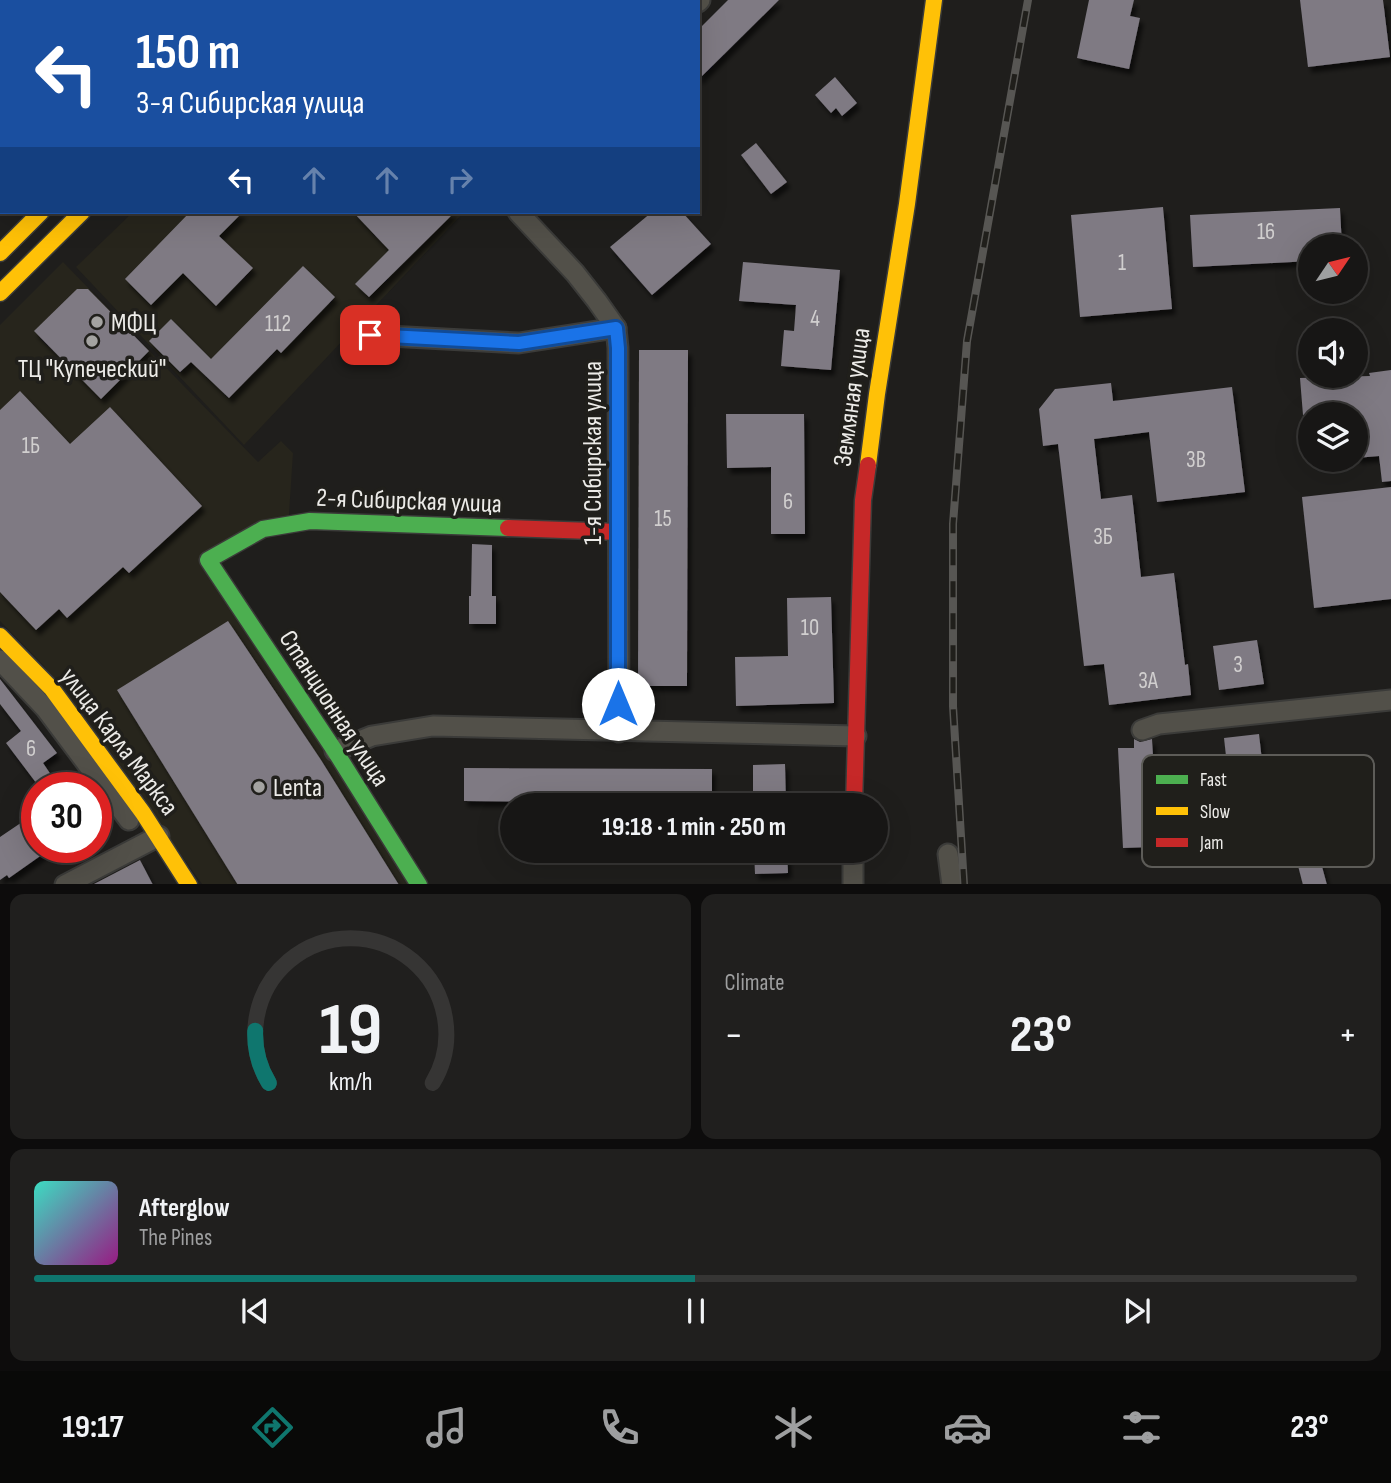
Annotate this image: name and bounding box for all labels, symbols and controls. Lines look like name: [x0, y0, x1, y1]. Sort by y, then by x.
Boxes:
text: 150 m: [136, 24, 240, 83]
icon: left: [21, 28, 112, 119]
text: 3-я Сибирская улица: [136, 84, 365, 123]
icon: left: [222, 161, 260, 199]
icon: ahead: [295, 161, 333, 199]
icon: ahead: [368, 161, 406, 199]
icon: right: [441, 161, 479, 199]
house number: 16: [1257, 218, 1275, 246]
north arrow: [1298, 234, 1368, 304]
map controls: [1298, 234, 1368, 472]
house number: 1: [1118, 249, 1126, 277]
pin: [340, 305, 400, 365]
house number: 4: [810, 305, 820, 333]
place label: МФЦ: [111, 308, 156, 339]
house number: 112: [265, 310, 291, 338]
marker: МФЦ: [89, 314, 105, 330]
icon: arrive: [351, 316, 389, 354]
button: sound: [1298, 318, 1368, 388]
street label: Земляная улица: [827, 326, 878, 469]
marker: ТЦ "Купеческий": [84, 333, 100, 349]
place label: ТЦ "Купеческий": [18, 354, 166, 385]
street label: 1-я Сибирская улица: [578, 361, 609, 545]
button: layers: [1298, 402, 1368, 472]
house number: 1Б: [22, 432, 40, 460]
house number: 3В: [1186, 446, 1206, 474]
street label: 2-я Сибирская улица: [316, 483, 502, 520]
house number: 6: [783, 488, 793, 516]
house number: 15: [654, 505, 672, 533]
house number: 3Б: [1093, 523, 1113, 551]
house number: 10: [801, 614, 819, 642]
street label: Станционная улица: [272, 625, 396, 793]
house number: 3: [1233, 651, 1243, 679]
street label: улица Карла Маркса: [53, 662, 184, 822]
position arrow: [581, 667, 655, 741]
house number: 3А: [1138, 667, 1158, 695]
house number: 6: [26, 735, 36, 763]
legend: [1142, 755, 1374, 867]
text: Fast: [1200, 769, 1227, 792]
speed limit sign: 30: [21, 772, 112, 863]
place label: Lenta: [273, 773, 322, 804]
marker: Lenta: [251, 779, 267, 795]
text: Slow: [1200, 801, 1230, 824]
text: 19:18 · 1 min · 250 m: [602, 812, 786, 843]
text: Jam: [1199, 832, 1223, 855]
text: Climate: [725, 969, 784, 997]
text: 19: [319, 987, 382, 1075]
text: 23°: [1010, 1004, 1072, 1067]
text: −: [725, 1013, 743, 1058]
text: +: [1338, 1013, 1357, 1058]
text: km/h: [329, 1066, 372, 1097]
text: Afterglow: [139, 1193, 230, 1224]
text: The Pines: [139, 1224, 212, 1252]
icon: previous: [236, 1292, 274, 1330]
icon: pause: [677, 1292, 715, 1330]
icon: next: [1118, 1292, 1156, 1330]
icon: directions: [248, 1403, 297, 1452]
icon: music: [422, 1403, 471, 1452]
icon: phone: [595, 1403, 644, 1452]
icon: climate: [769, 1403, 818, 1452]
icon: car: [943, 1403, 992, 1452]
icon: filters: [1117, 1403, 1166, 1452]
text: 19:17: [62, 1408, 123, 1447]
text: 23°: [1290, 1408, 1329, 1447]

